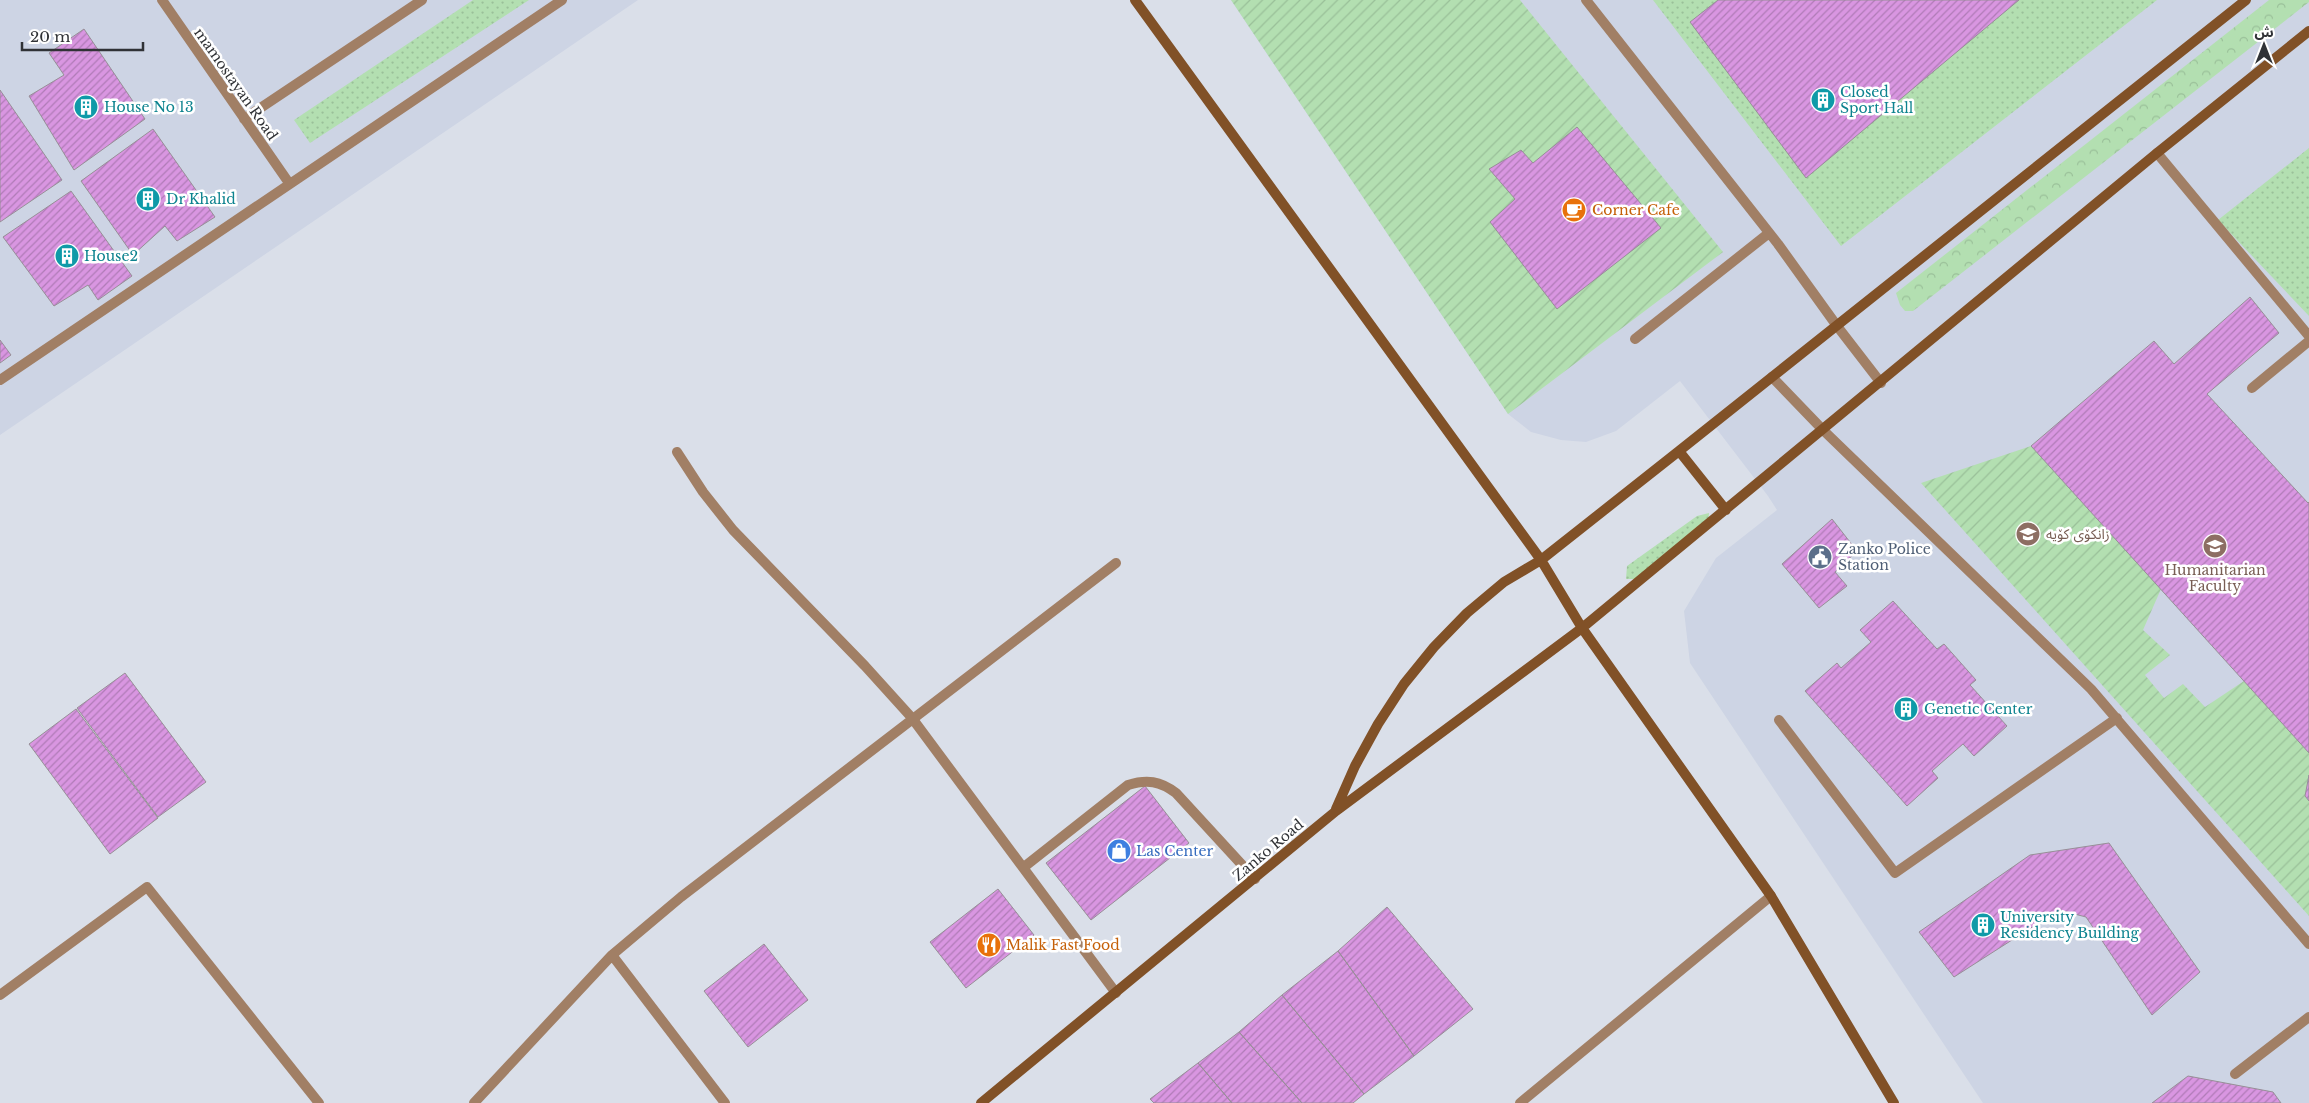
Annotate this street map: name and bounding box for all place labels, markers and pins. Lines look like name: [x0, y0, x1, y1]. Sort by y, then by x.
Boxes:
place label: Closed Sport Hall: [1840, 83, 1914, 117]
building icon: Closed Sport Hall: [1810, 87, 1836, 113]
building icon: House No 13: [73, 94, 99, 120]
place label: House No 13: [104, 98, 194, 116]
building icon: Dr Khalid: [135, 186, 161, 212]
place label: Dr Khalid: [166, 190, 236, 208]
cafe icon: Corner Cafe: [1561, 197, 1587, 223]
place label: Corner Cafe: [1592, 201, 1680, 219]
building icon: House2: [54, 243, 80, 269]
place label: House2: [84, 247, 138, 265]
school or university icon: زانکۆی کۆیە: [2015, 521, 2041, 547]
place label: زانکۆی کۆیە: [2046, 525, 2110, 543]
school or university icon: Humanitarian Faculty: [2202, 533, 2228, 559]
place label: Zanko Police Station: [1838, 540, 1931, 574]
public building icon: Zanko Police Station: [1807, 544, 1833, 570]
place label: Humanitarian Faculty: [2164, 561, 2266, 595]
building icon: Genetic Center: [1893, 696, 1919, 722]
place label: Genetic Center: [1924, 700, 2033, 718]
shop icon: Las Center: [1106, 838, 1132, 864]
place label: Las Center: [1136, 842, 1214, 860]
place label: University Residency Building: [2000, 908, 2139, 942]
building icon: University Residency Building: [1970, 912, 1996, 938]
restaurant icon: Malik Fast Food: [976, 932, 1002, 958]
place label: Malik Fast Food: [1006, 936, 1120, 954]

